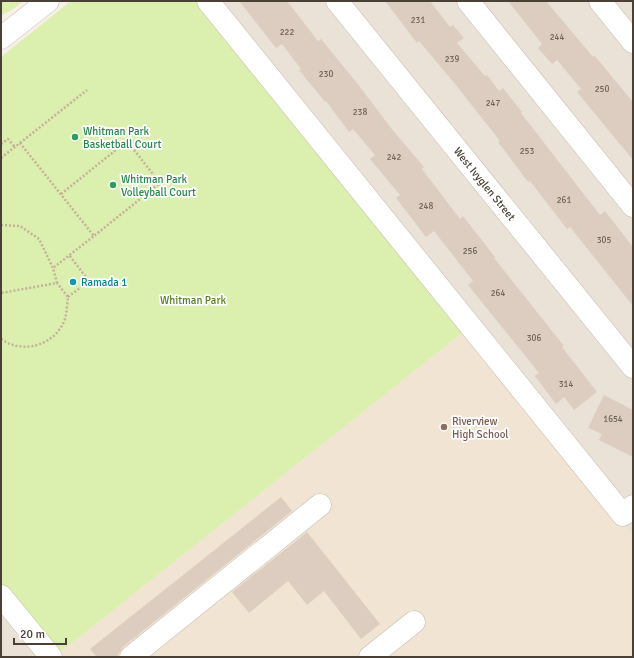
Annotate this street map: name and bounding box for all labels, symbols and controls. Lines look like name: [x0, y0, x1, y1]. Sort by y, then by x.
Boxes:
house number: 231: [411, 15, 425, 26]
house number: 222: [280, 27, 294, 38]
house number: 244: [550, 32, 564, 43]
house number: 239: [445, 54, 459, 65]
house number: 230: [319, 69, 333, 80]
house number: 250: [595, 84, 609, 95]
house number: 247: [486, 98, 500, 109]
house number: 238: [353, 107, 367, 118]
place label: Whitman Park Basketball Court: [83, 125, 161, 151]
marker: Whitman Park Basketball Court: [70, 132, 80, 142]
street label: West Ivyglen Street: [451, 144, 518, 223]
house number: 253: [520, 146, 534, 157]
house number: 242: [387, 152, 401, 163]
place label: Whitman Park Volleyball Court: [121, 173, 196, 199]
marker: Whitman Park Volleyball Court: [108, 180, 118, 190]
house number: 261: [557, 195, 571, 206]
house number: 248: [419, 201, 433, 212]
house number: 305: [597, 235, 611, 246]
house number: 256: [463, 246, 477, 257]
place label: Ramada 1: [81, 276, 127, 289]
marker: Ramada 1: [68, 277, 78, 287]
house number: 264: [491, 288, 505, 299]
park label: Whitman Park: [160, 294, 226, 307]
house number: 306: [527, 333, 541, 344]
house number: 314: [559, 379, 573, 390]
house number: 1654: [603, 414, 623, 425]
place label: Riverview High School: [452, 415, 509, 441]
marker: Riverview High School: [439, 422, 449, 432]
scale bar: [14, 620, 66, 646]
text: 20 m: [20, 627, 45, 642]

